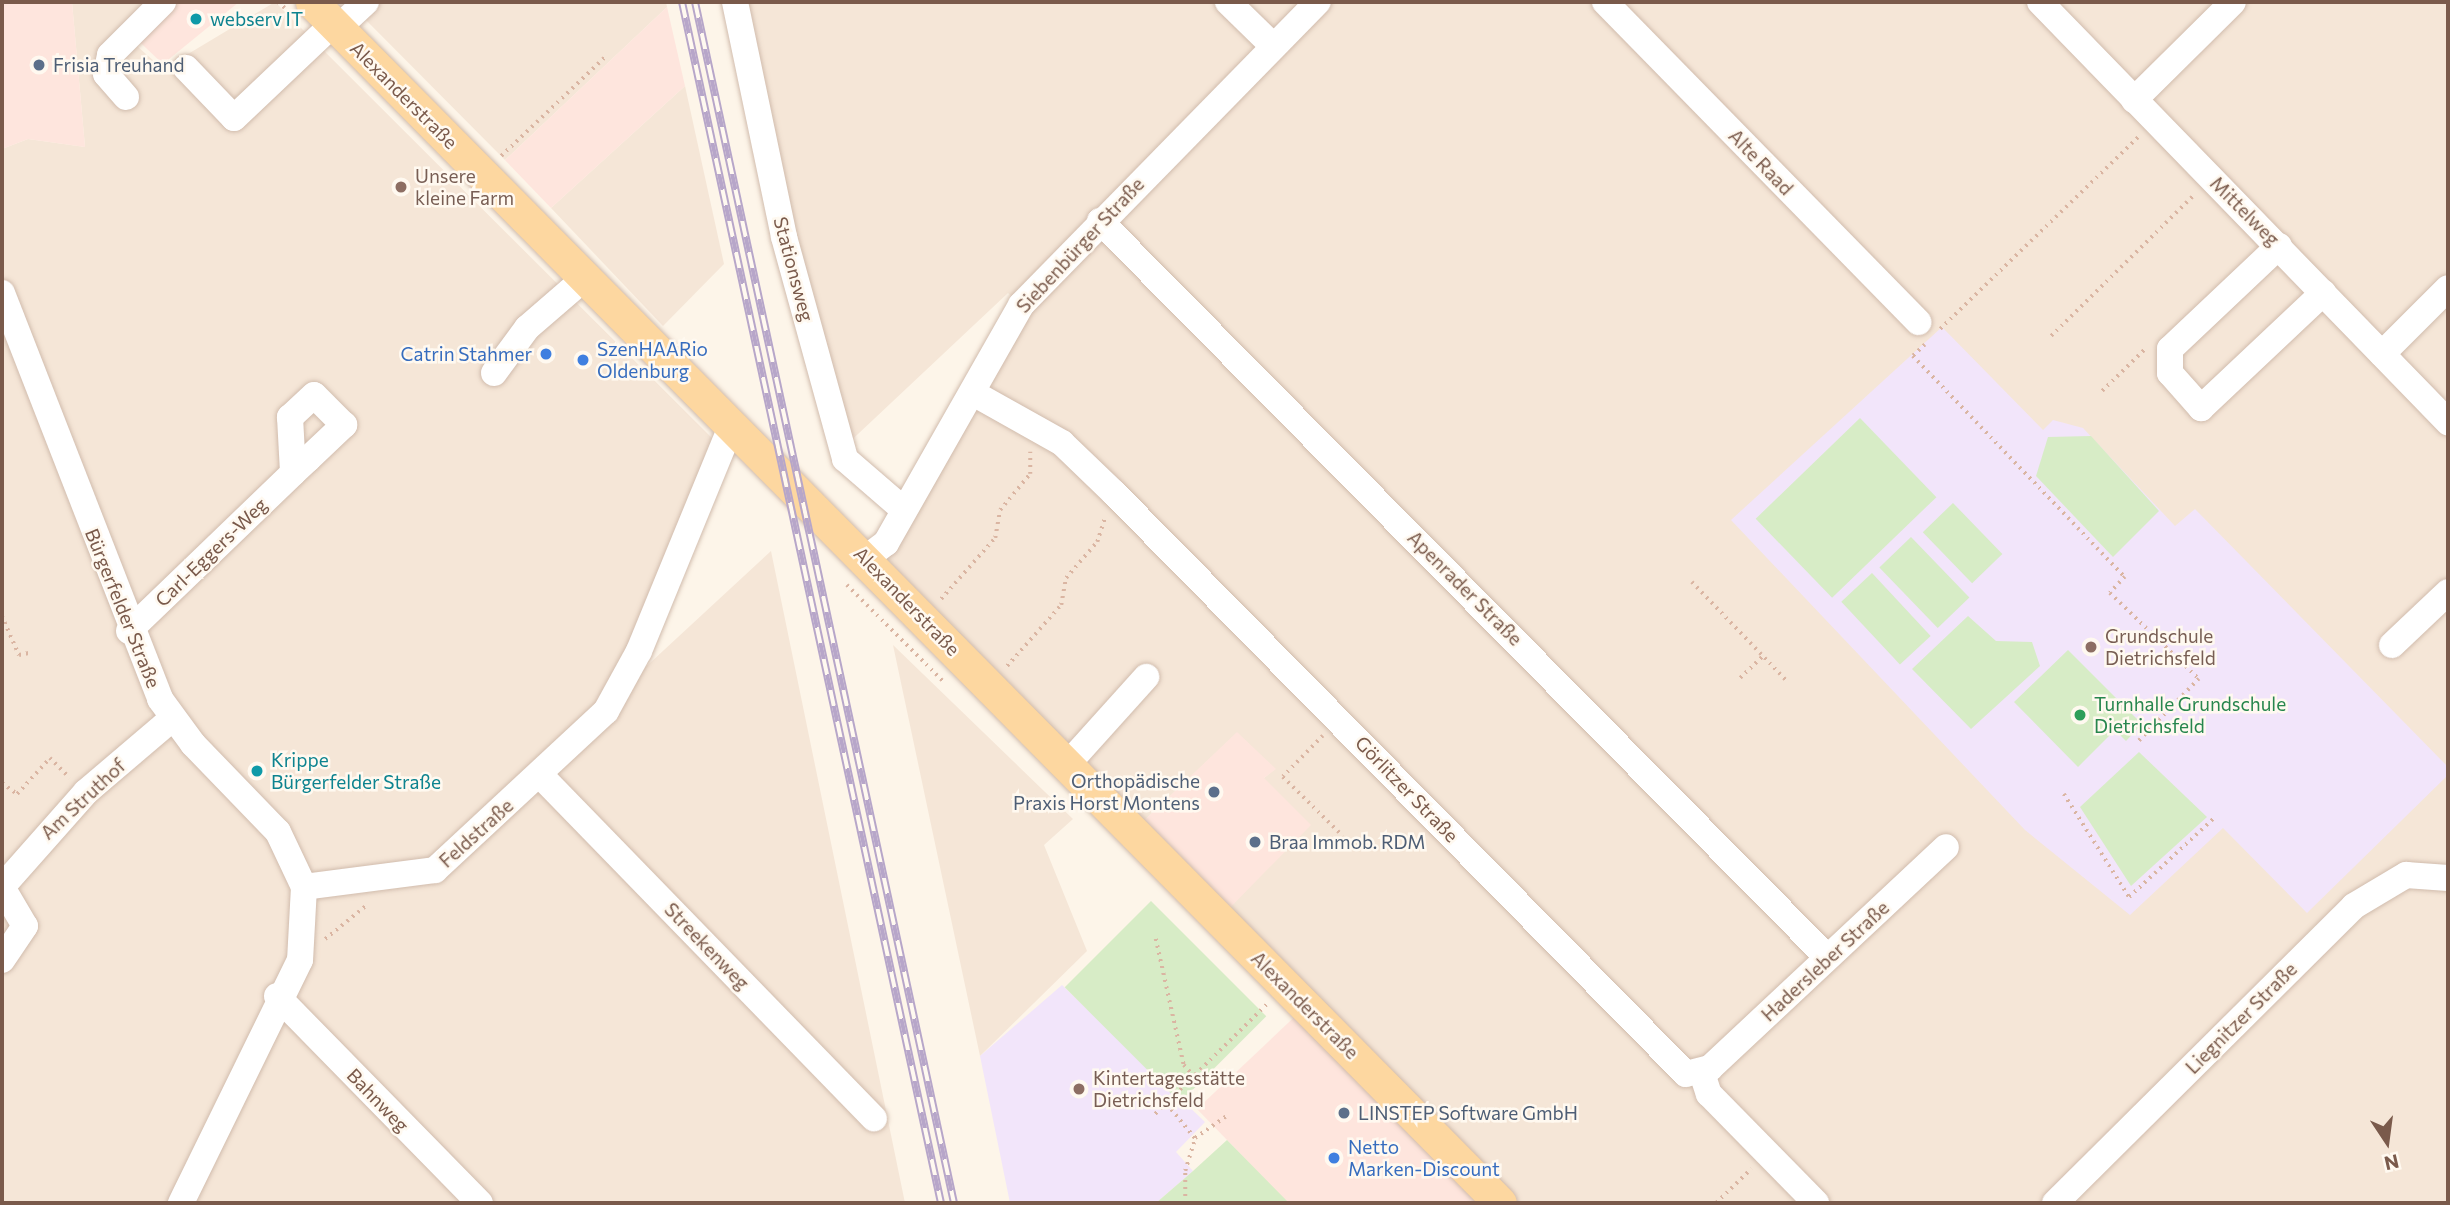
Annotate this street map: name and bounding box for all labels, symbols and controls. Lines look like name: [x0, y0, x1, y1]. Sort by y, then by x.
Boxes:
place label: webserv IT: [210, 8, 303, 30]
marker: webserv IT: [188, 11, 204, 27]
street label: Alexanderstraße: [346, 37, 462, 153]
place label: Frisia Treuhand: [53, 54, 184, 76]
marker: Frisia Treuhand: [31, 57, 47, 73]
street label: Alte Raad: [1724, 124, 1798, 200]
place label: Unsere kleine Farm: [415, 165, 514, 209]
street label: Mittelweg: [2206, 172, 2284, 250]
street label: Siebenbürger Straße: [1011, 173, 1149, 317]
marker: Unsere kleine Farm: [393, 179, 409, 195]
street label: Stationsweg: [769, 214, 819, 324]
place label: SzenHAARio Oldenburg: [597, 338, 708, 382]
place label: Catrin Stahmer: [401, 343, 532, 365]
marker: Catrin Stahmer: [538, 346, 554, 362]
marker: SzenHAARio Oldenburg: [575, 352, 591, 368]
street label: Carl-Eggers-Weg: [150, 493, 272, 611]
street label: Bürgerfelder Straße: [81, 525, 165, 691]
street label: Apenrader Straße: [1403, 526, 1527, 650]
street label: Alexanderstraße: [849, 542, 965, 660]
place label: Grundschule Dietrichsfeld: [2105, 625, 2216, 669]
marker: Grundschule Dietrichsfeld: [2083, 639, 2099, 655]
place label: Turnhalle Grundschule Dietrichsfeld: [2094, 693, 2286, 737]
marker: Turnhalle Grundschule Dietrichsfeld: [2072, 707, 2088, 723]
street label: Görlitzer Straße: [1351, 731, 1463, 847]
place label: Krippe Bürgerfelder Straße: [271, 749, 441, 793]
street label: Am Struthof: [36, 754, 130, 844]
marker: Krippe Bürgerfelder Straße: [249, 763, 265, 779]
place label: Orthopädische Praxis Horst Montens: [1013, 770, 1200, 814]
marker: Orthopädische Praxis Horst Montens: [1206, 784, 1222, 800]
street label: Feldstraße: [434, 794, 518, 872]
place label: Braa Immob. RDM: [1269, 831, 1425, 853]
marker: Braa Immob. RDM: [1247, 834, 1263, 850]
street label: Hadersleber Straße: [1757, 896, 1893, 1026]
street label: Streekenweg: [660, 898, 754, 994]
street label: Alexanderstraße: [1247, 947, 1363, 1063]
street label: Liegnitzer Straße: [2181, 958, 2301, 1078]
street label: Bahnweg: [342, 1064, 414, 1136]
place label: Kintertagesstätte Dietrichsfeld: [1093, 1067, 1245, 1111]
marker: Kintertagesstätte Dietrichsfeld: [1071, 1081, 1087, 1097]
place label: LINSTEP Software GmbH: [1358, 1102, 1578, 1124]
marker: LINSTEP Software GmbH: [1336, 1105, 1352, 1121]
north arrow: [2352, 1107, 2422, 1177]
place label: Netto Marken-Discount: [1348, 1136, 1500, 1180]
marker: Netto Marken-Discount: [1326, 1150, 1342, 1166]
text: N: [2382, 1150, 2401, 1176]

